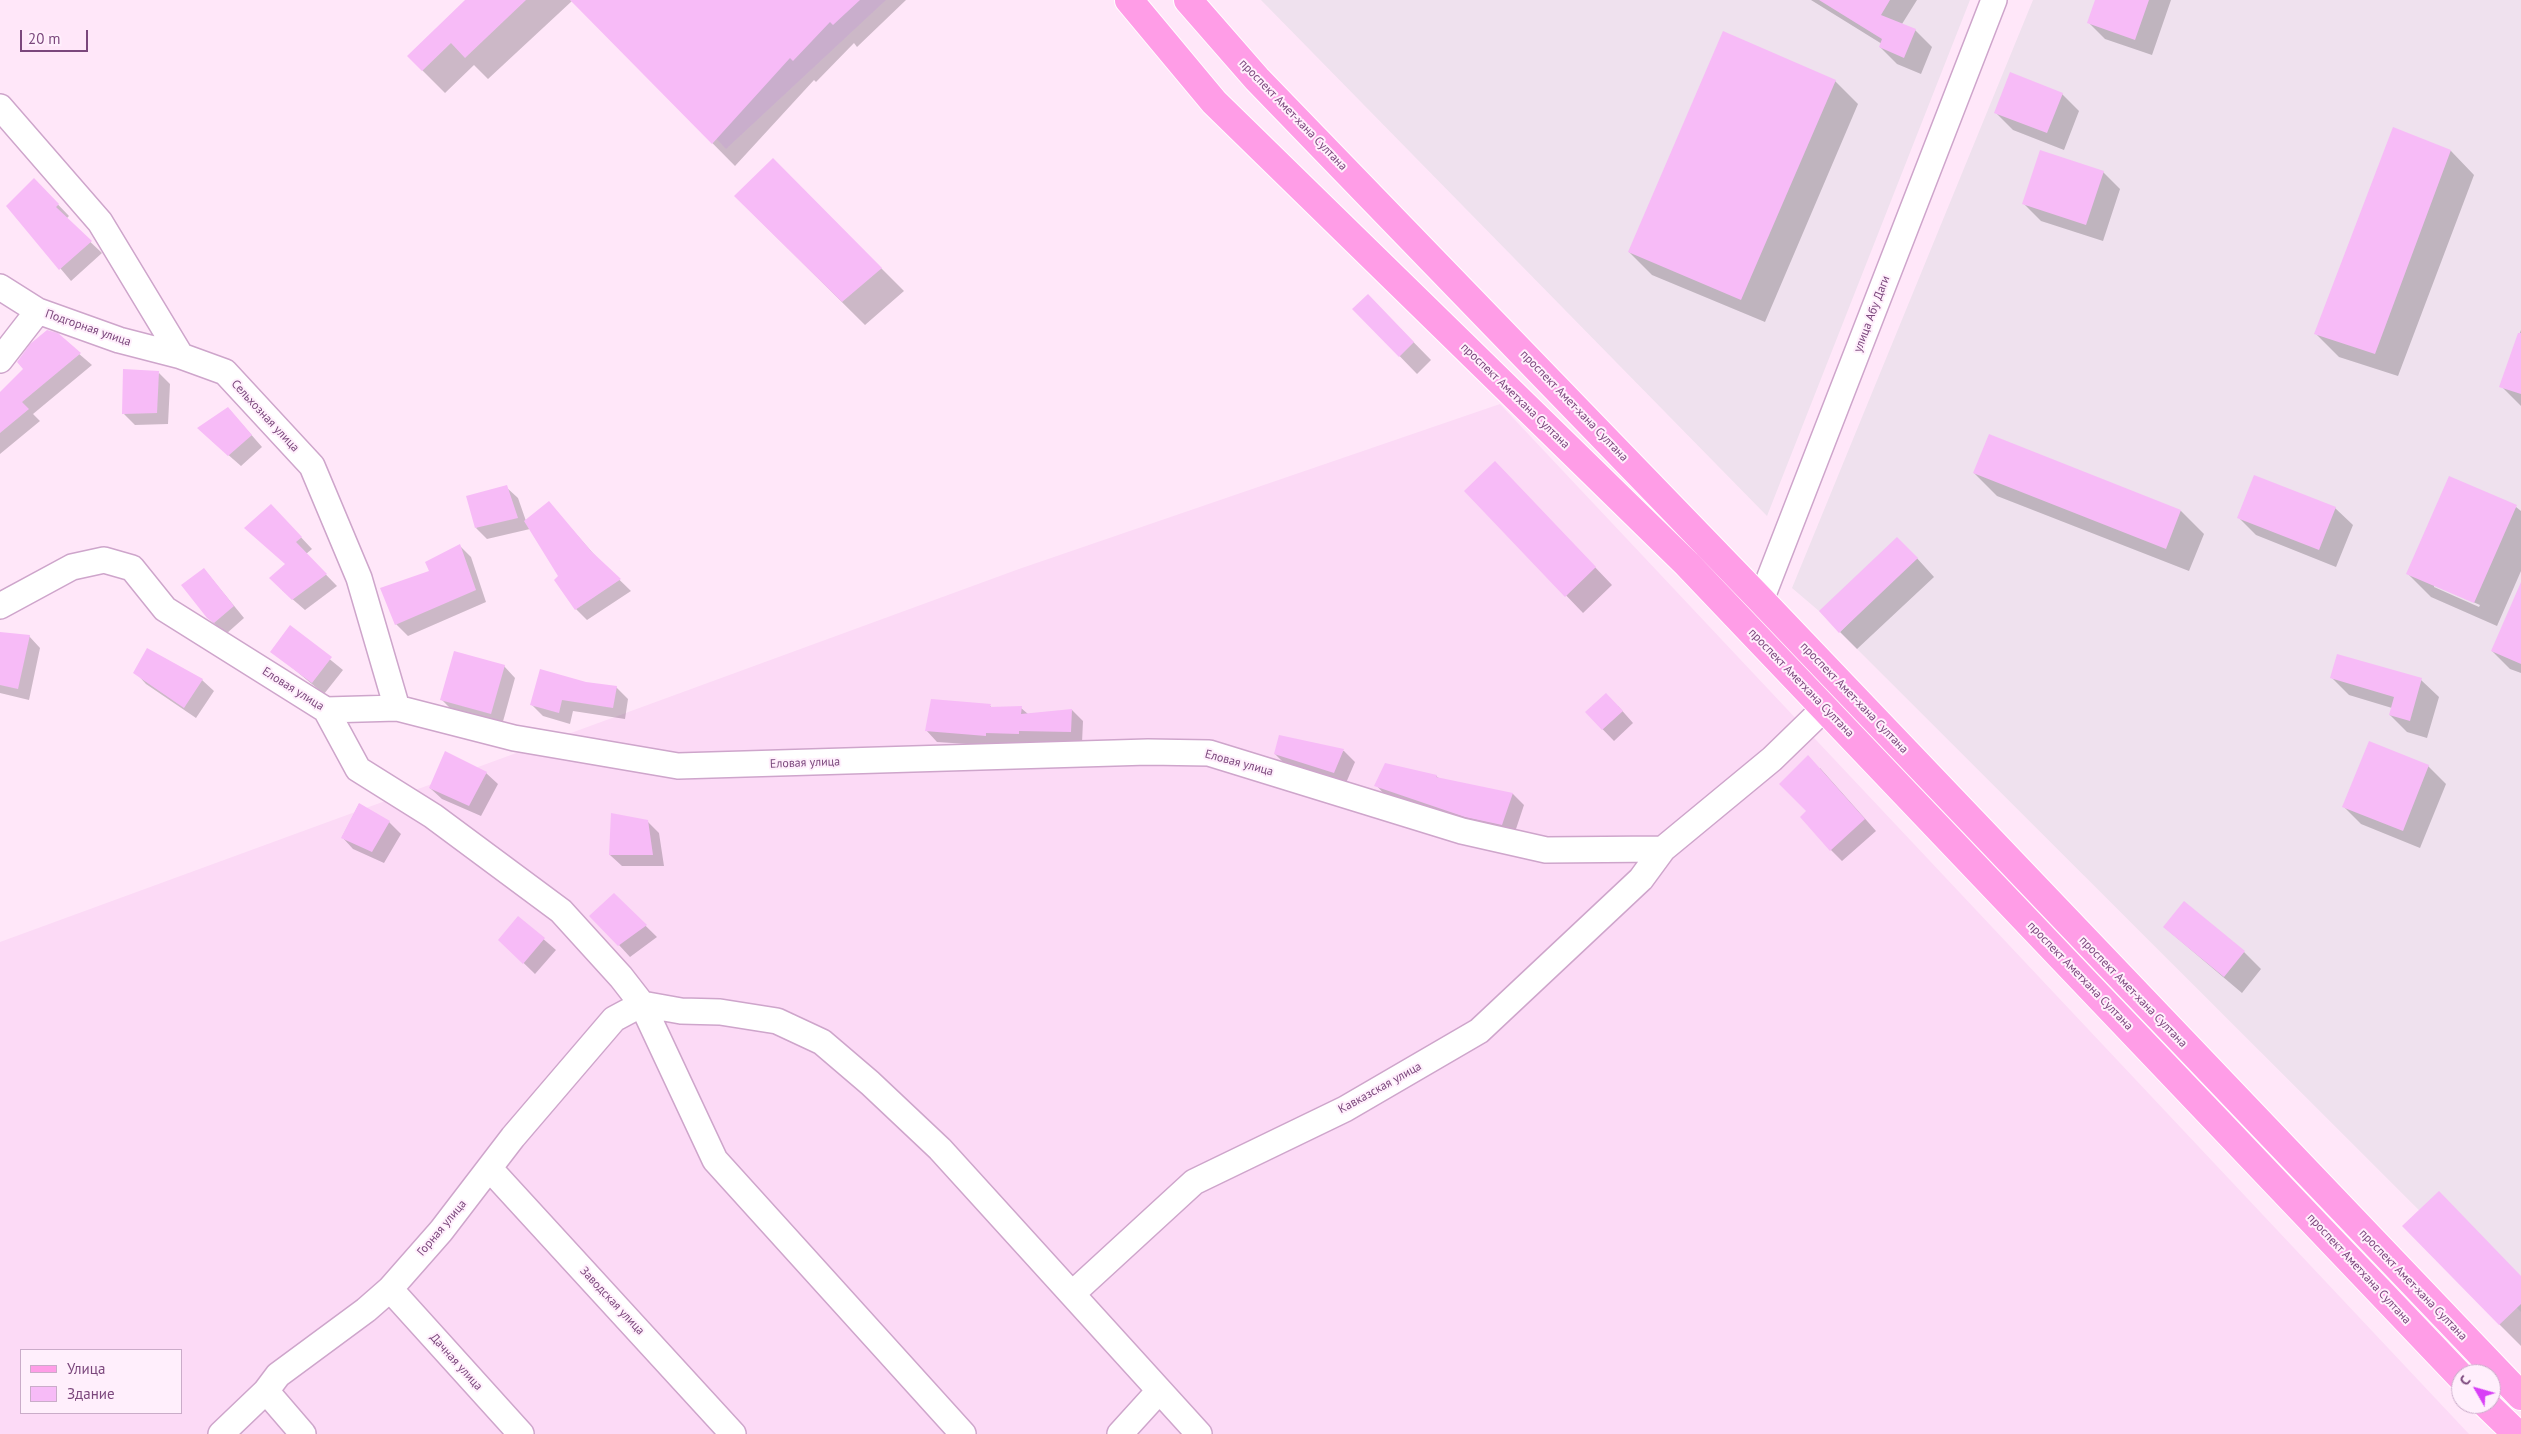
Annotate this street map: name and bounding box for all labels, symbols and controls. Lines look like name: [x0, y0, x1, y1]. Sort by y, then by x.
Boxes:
scale bar: [22, 20, 90, 52]
text: 20 m: [28, 29, 61, 48]
street label: проспект Амет-хана Султана: [1236, 56, 1350, 174]
street label: улица Абу Даги: [1851, 274, 1893, 354]
street label: Подгорная улица: [43, 307, 133, 349]
street label: проспект Аметхана Султана: [1458, 340, 1572, 452]
street label: проспект Амет-хана Султана: [1517, 347, 1631, 465]
street label: Сельхозная улица: [228, 377, 302, 455]
street label: проспект Аметхана Султана: [1745, 626, 1857, 740]
street label: проспект Амет-хана Султана: [1797, 639, 1911, 757]
street label: Еловая улица: [259, 664, 327, 714]
street label: Еловая улица: [1203, 747, 1275, 779]
street label: Еловая улица: [770, 755, 840, 771]
street label: проспект Аметхана Султана: [2024, 919, 2136, 1033]
street label: проспект Амет-хана Султана: [2076, 933, 2190, 1051]
street label: Кавказская улица: [1336, 1059, 1424, 1117]
street label: Горная улица: [414, 1197, 470, 1259]
street label: проспект Аметхана Султана: [2304, 1211, 2414, 1327]
street label: проспект Амет-хана Султана: [2356, 1226, 2470, 1344]
street label: Заводская улица: [577, 1264, 647, 1338]
street label: Дачная улица: [427, 1331, 485, 1393]
legend: [20, 1349, 182, 1414]
text: Улица: [67, 1359, 105, 1378]
north arrow: [2451, 1364, 2501, 1414]
text: С: [2455, 1372, 2474, 1389]
text: Здание: [67, 1384, 115, 1403]

